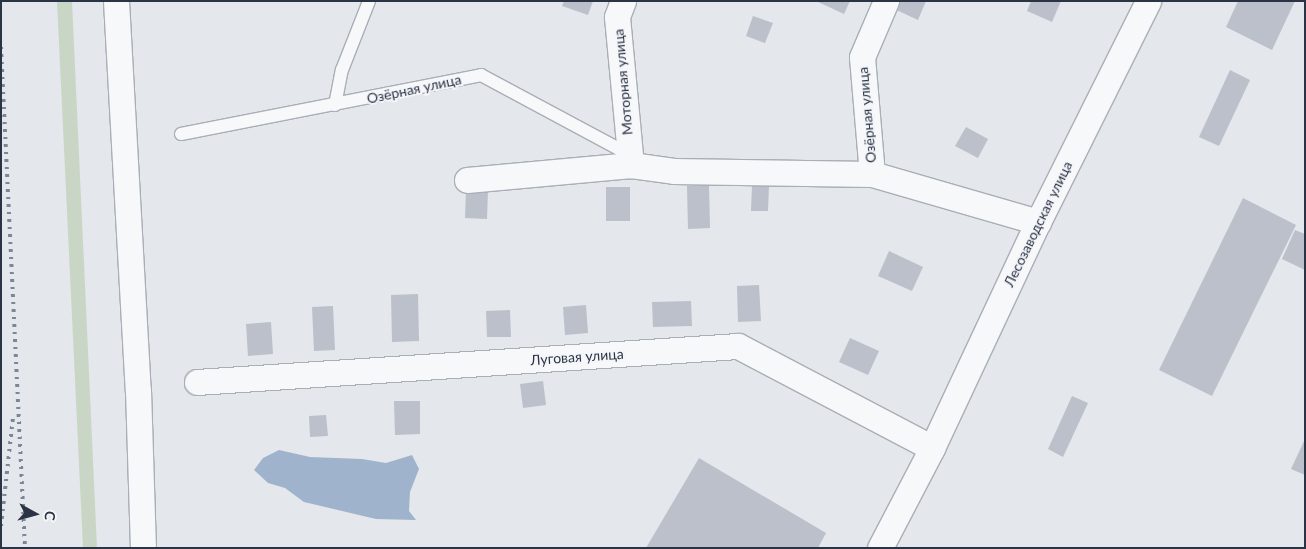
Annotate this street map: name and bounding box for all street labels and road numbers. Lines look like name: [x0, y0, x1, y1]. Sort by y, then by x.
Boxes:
street label: Моторная улица: [610, 28, 636, 136]
street label: Озёрная улица: [854, 66, 880, 164]
street label: Озёрная улица: [365, 71, 463, 107]
street label: Лесозаводская улица: [1000, 158, 1076, 290]
street label: Луговая улица: [530, 345, 624, 369]

